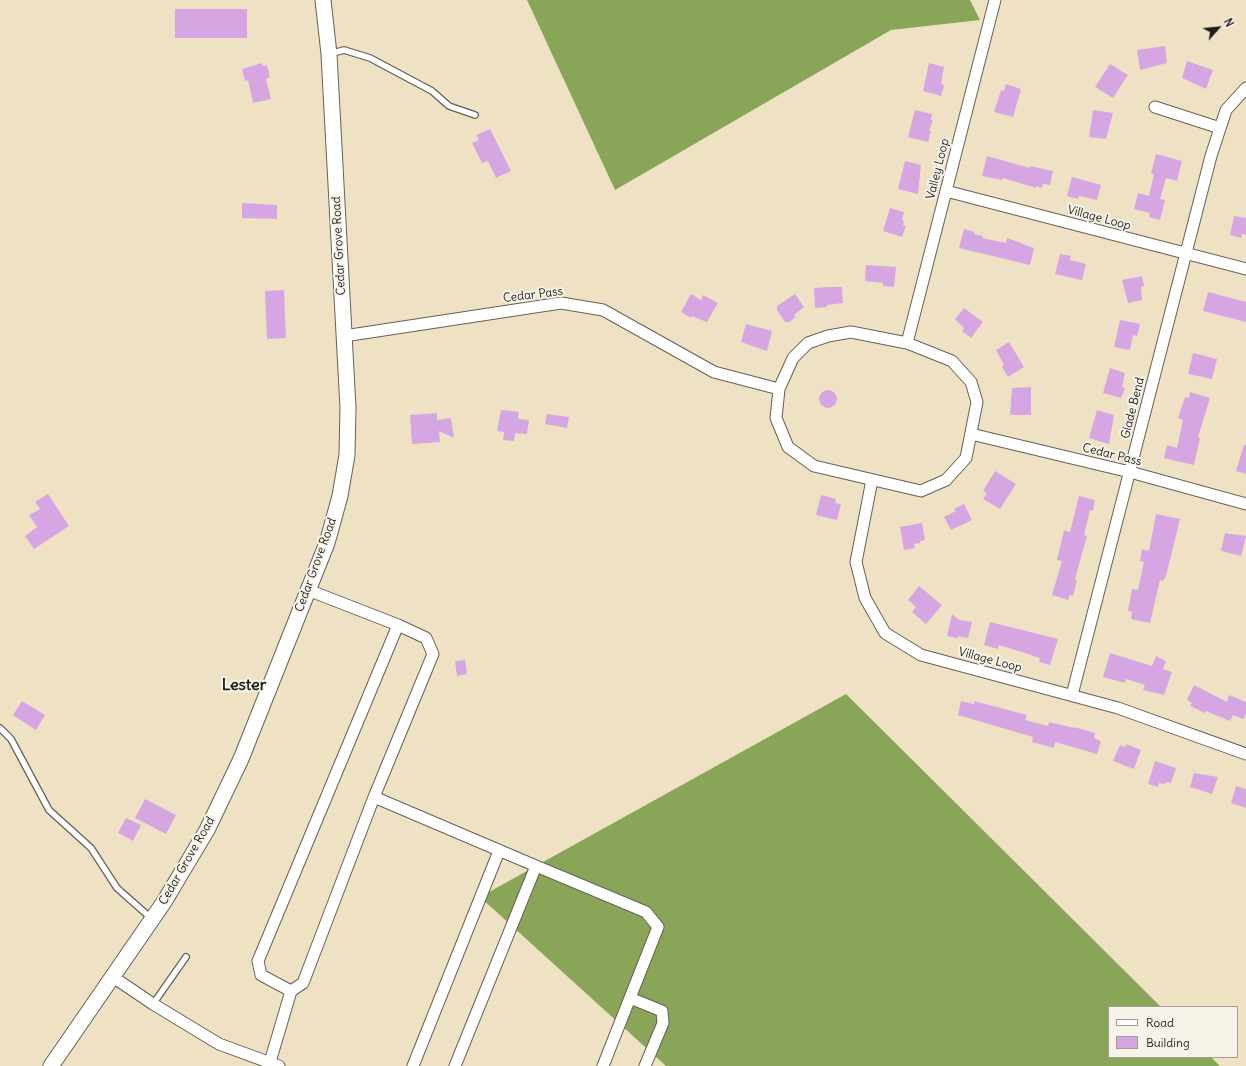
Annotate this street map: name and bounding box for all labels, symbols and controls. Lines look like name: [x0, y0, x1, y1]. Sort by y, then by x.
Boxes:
north arrow: [1198, 8, 1238, 48]
text: N: [1221, 16, 1237, 29]
street label: Valley Loop: [924, 137, 952, 201]
street label: Cedar Grove Road: [329, 196, 349, 296]
street label: Village Loop: [1066, 203, 1132, 233]
street label: Cedar Pass: [502, 284, 564, 306]
street label: Glade Bend: [1118, 376, 1148, 440]
street label: Cedar Pass: [1081, 441, 1143, 469]
street label: Cedar Grove Road: [292, 516, 340, 614]
street label: Village Loop: [957, 645, 1023, 675]
district label: Lester: [222, 675, 266, 695]
street label: Cedar Grove Road: [156, 814, 218, 908]
legend: [1108, 1006, 1238, 1058]
text: Road: [1146, 1015, 1174, 1030]
text: Building: [1146, 1035, 1190, 1050]

